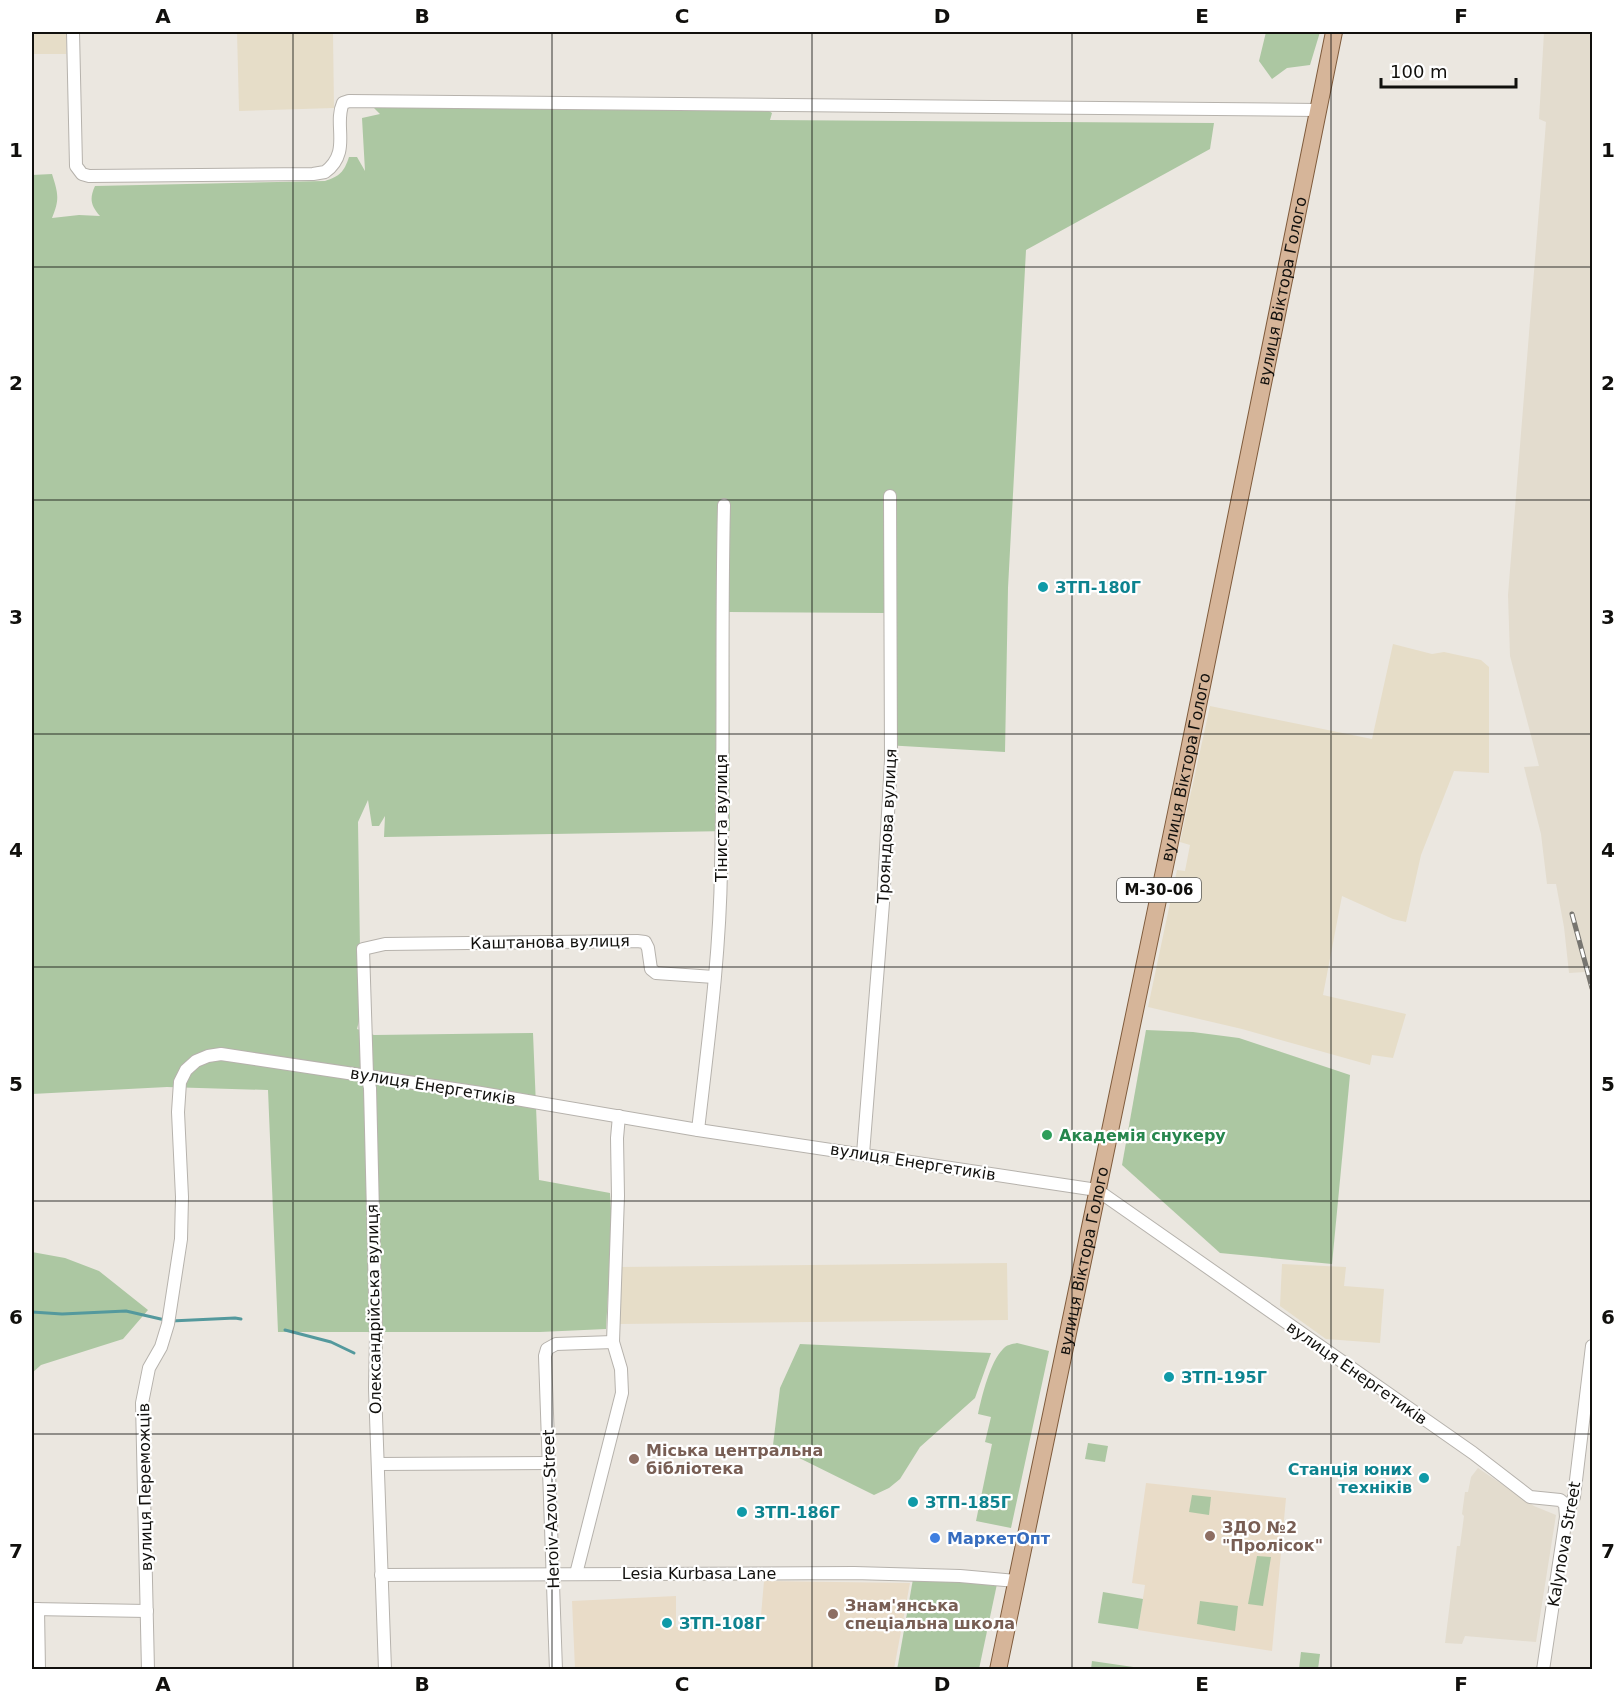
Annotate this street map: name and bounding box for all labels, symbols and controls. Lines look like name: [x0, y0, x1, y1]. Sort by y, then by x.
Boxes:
text: A: [155, 4, 171, 28]
text: B: [414, 4, 430, 28]
text: C: [675, 4, 689, 28]
text: D: [934, 4, 950, 28]
text: E: [1195, 4, 1209, 28]
text: F: [1454, 4, 1468, 28]
scale bar: [1381, 51, 1516, 89]
text: 100 m: [1390, 61, 1448, 82]
text: 1: [9, 138, 23, 162]
text: 1: [1601, 138, 1615, 162]
street label: вулиця Віктора Голого: [1253, 195, 1310, 387]
text: 2: [9, 371, 23, 395]
text: 2: [1601, 371, 1615, 395]
place label: ЗТП-180Г: [1055, 578, 1141, 597]
marker: ЗТП-180Г: [1036, 580, 1050, 594]
text: 3: [9, 605, 23, 629]
text: 3: [1601, 605, 1615, 629]
street label: вулиця Віктора Голого: [1157, 671, 1214, 863]
street label: Трояндова вулиця: [873, 748, 901, 905]
street label: Тіниста вулиця: [712, 754, 731, 883]
text: 4: [9, 838, 23, 862]
text: 4: [1601, 838, 1615, 862]
road number: М-30-06: [1117, 878, 1201, 902]
street label: Каштанова вулиця: [470, 931, 630, 953]
street label: вулиця Енергетиків: [349, 1064, 517, 1108]
text: 5: [9, 1072, 23, 1096]
text: 5: [1601, 1072, 1615, 1096]
place label: Академія снукеру: [1059, 1126, 1226, 1145]
marker: Академія снукеру: [1040, 1128, 1054, 1142]
street label: вулиця Енергетиків: [829, 1140, 997, 1184]
street label: вулиця Віктора Голого: [1054, 1165, 1112, 1357]
street label: Олександрійська вулиця: [363, 1204, 385, 1414]
text: 6: [9, 1305, 23, 1329]
text: 6: [1601, 1305, 1615, 1329]
street label: вулиця Енергетиків: [1283, 1317, 1431, 1429]
place label: ЗТП-195Г: [1181, 1368, 1267, 1387]
marker: ЗТП-195Г: [1162, 1370, 1176, 1384]
street label: вулиця Переможців: [134, 1403, 156, 1571]
street label: Heroiv Azovu Street: [539, 1429, 563, 1589]
place label: Міська центральна бібліотека: [646, 1441, 823, 1478]
marker: Міська центральна бібліотека: [627, 1452, 641, 1466]
place label: Станція юних техніків: [1288, 1460, 1413, 1497]
marker: Станція юних техніків: [1417, 1471, 1431, 1485]
street label: Kalynova Street: [1544, 1480, 1584, 1608]
place label: ЗТП-185Г: [925, 1493, 1011, 1512]
marker: ЗТП-185Г: [906, 1495, 920, 1509]
place label: ЗТП-186Г: [754, 1503, 840, 1522]
marker: ЗТП-186Г: [735, 1505, 749, 1519]
place label: ЗДО №2 "Пролісок": [1222, 1518, 1323, 1555]
place label: МаркетОпт: [947, 1529, 1051, 1548]
marker: ЗДО №2 "Пролісок": [1203, 1529, 1217, 1543]
marker: МаркетОпт: [928, 1531, 942, 1545]
text: 7: [9, 1539, 23, 1563]
text: 7: [1601, 1539, 1615, 1563]
street label: Lesia Kurbasa Lane: [622, 1564, 776, 1583]
place label: Знам'янська спеціальна школа: [845, 1596, 1015, 1633]
marker: Знам'янська спеціальна школа: [826, 1607, 840, 1621]
place label: ЗТП-108Г: [679, 1614, 765, 1633]
marker: ЗТП-108Г: [660, 1616, 674, 1630]
text: A: [155, 1672, 171, 1696]
text: B: [414, 1672, 430, 1696]
text: C: [675, 1672, 689, 1696]
text: D: [934, 1672, 950, 1696]
text: E: [1195, 1672, 1209, 1696]
text: F: [1454, 1672, 1468, 1696]

